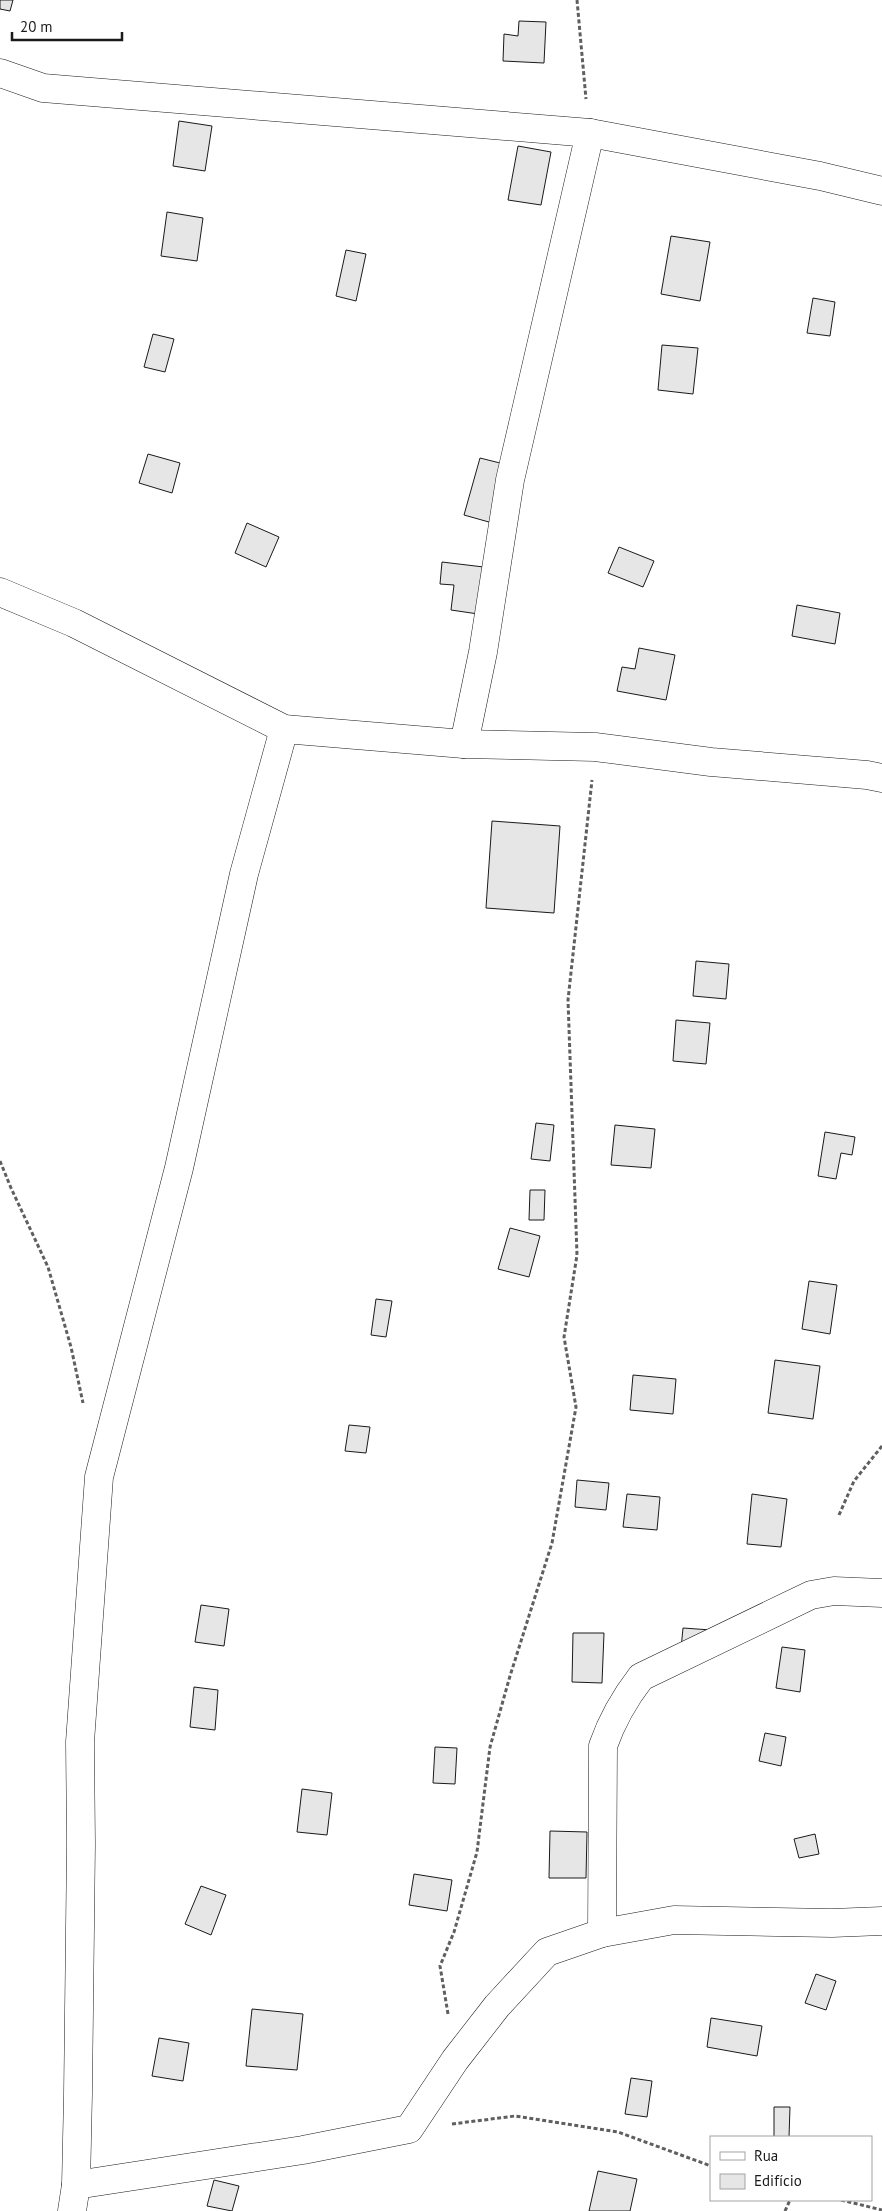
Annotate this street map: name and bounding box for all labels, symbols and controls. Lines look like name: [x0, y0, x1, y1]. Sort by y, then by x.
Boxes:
scale bar: [12, 10, 122, 42]
text: 20 m: [20, 17, 53, 36]
legend: [710, 2136, 872, 2201]
text: Rua: [754, 2146, 778, 2165]
text: Edifício: [754, 2171, 802, 2190]

